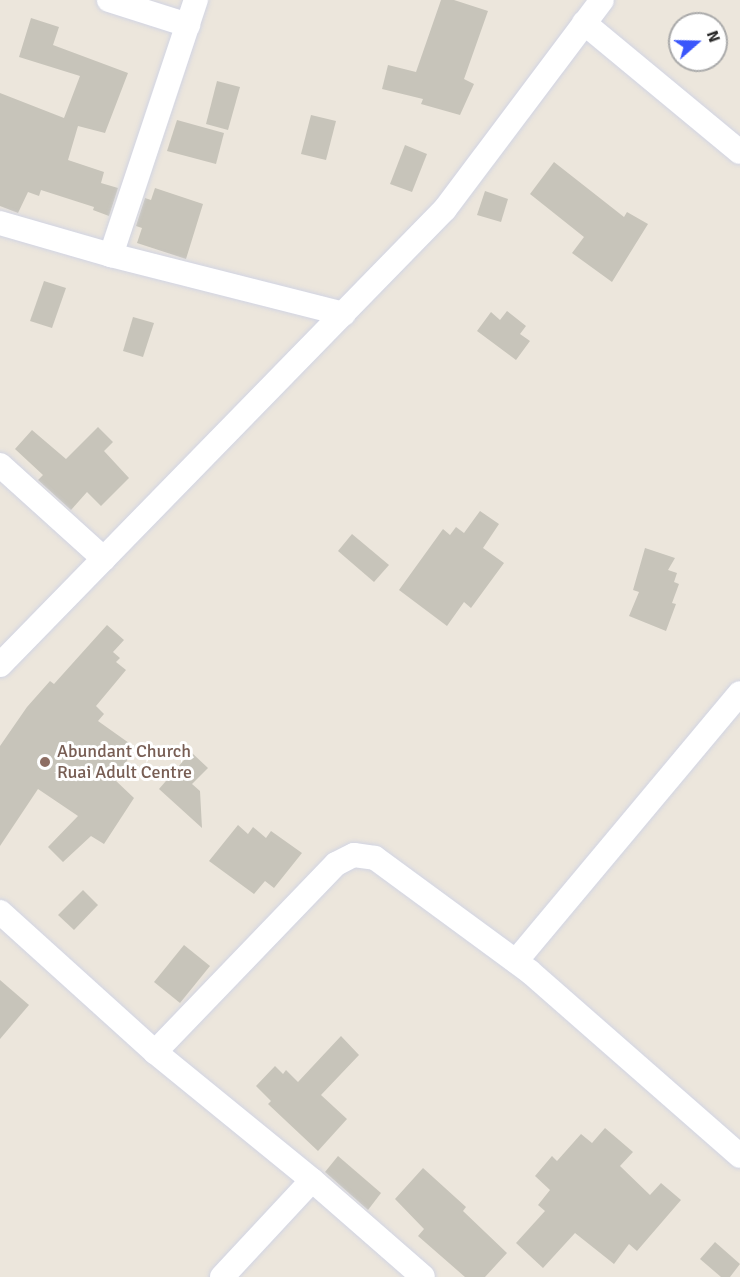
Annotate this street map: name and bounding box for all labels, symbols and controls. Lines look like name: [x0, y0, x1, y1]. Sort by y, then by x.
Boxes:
north arrow: [668, 12, 728, 72]
text: N: [702, 28, 724, 45]
place label: Abundant Church Ruai Adult Centre: [57, 741, 192, 783]
marker: Abundant Church Ruai Adult Centre: [38, 755, 52, 769]

